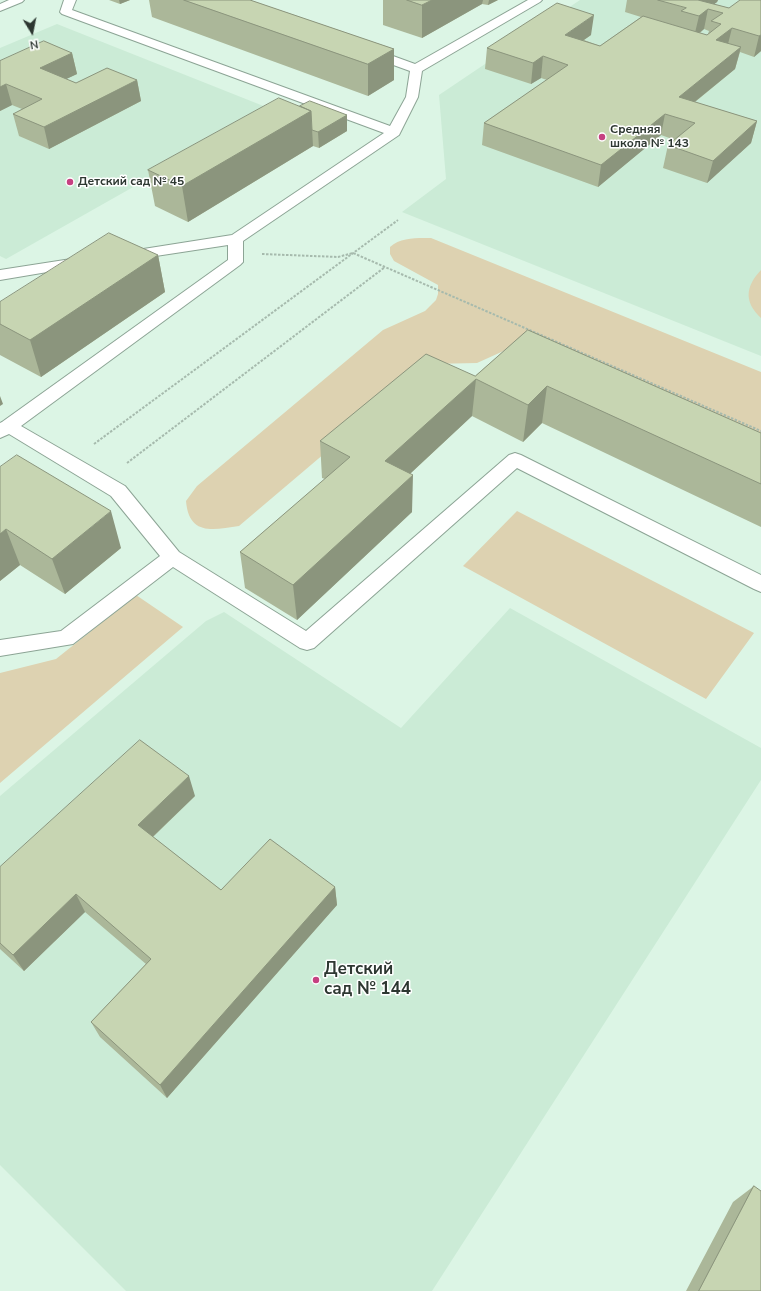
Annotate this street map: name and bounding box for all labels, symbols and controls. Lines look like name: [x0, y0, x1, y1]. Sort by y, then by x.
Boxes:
north arrow: [12, 12, 52, 52]
text: N: [29, 36, 40, 52]
place label: Средняя школа № 143: [610, 123, 689, 151]
marker: Средняя школа № 143: [597, 132, 607, 142]
place label: Детский сад № 45: [78, 175, 184, 189]
marker: Детский сад № 45: [65, 177, 75, 187]
place label: Детский сад № 144: [324, 960, 411, 1000]
marker: Детский сад № 144: [311, 975, 321, 985]

